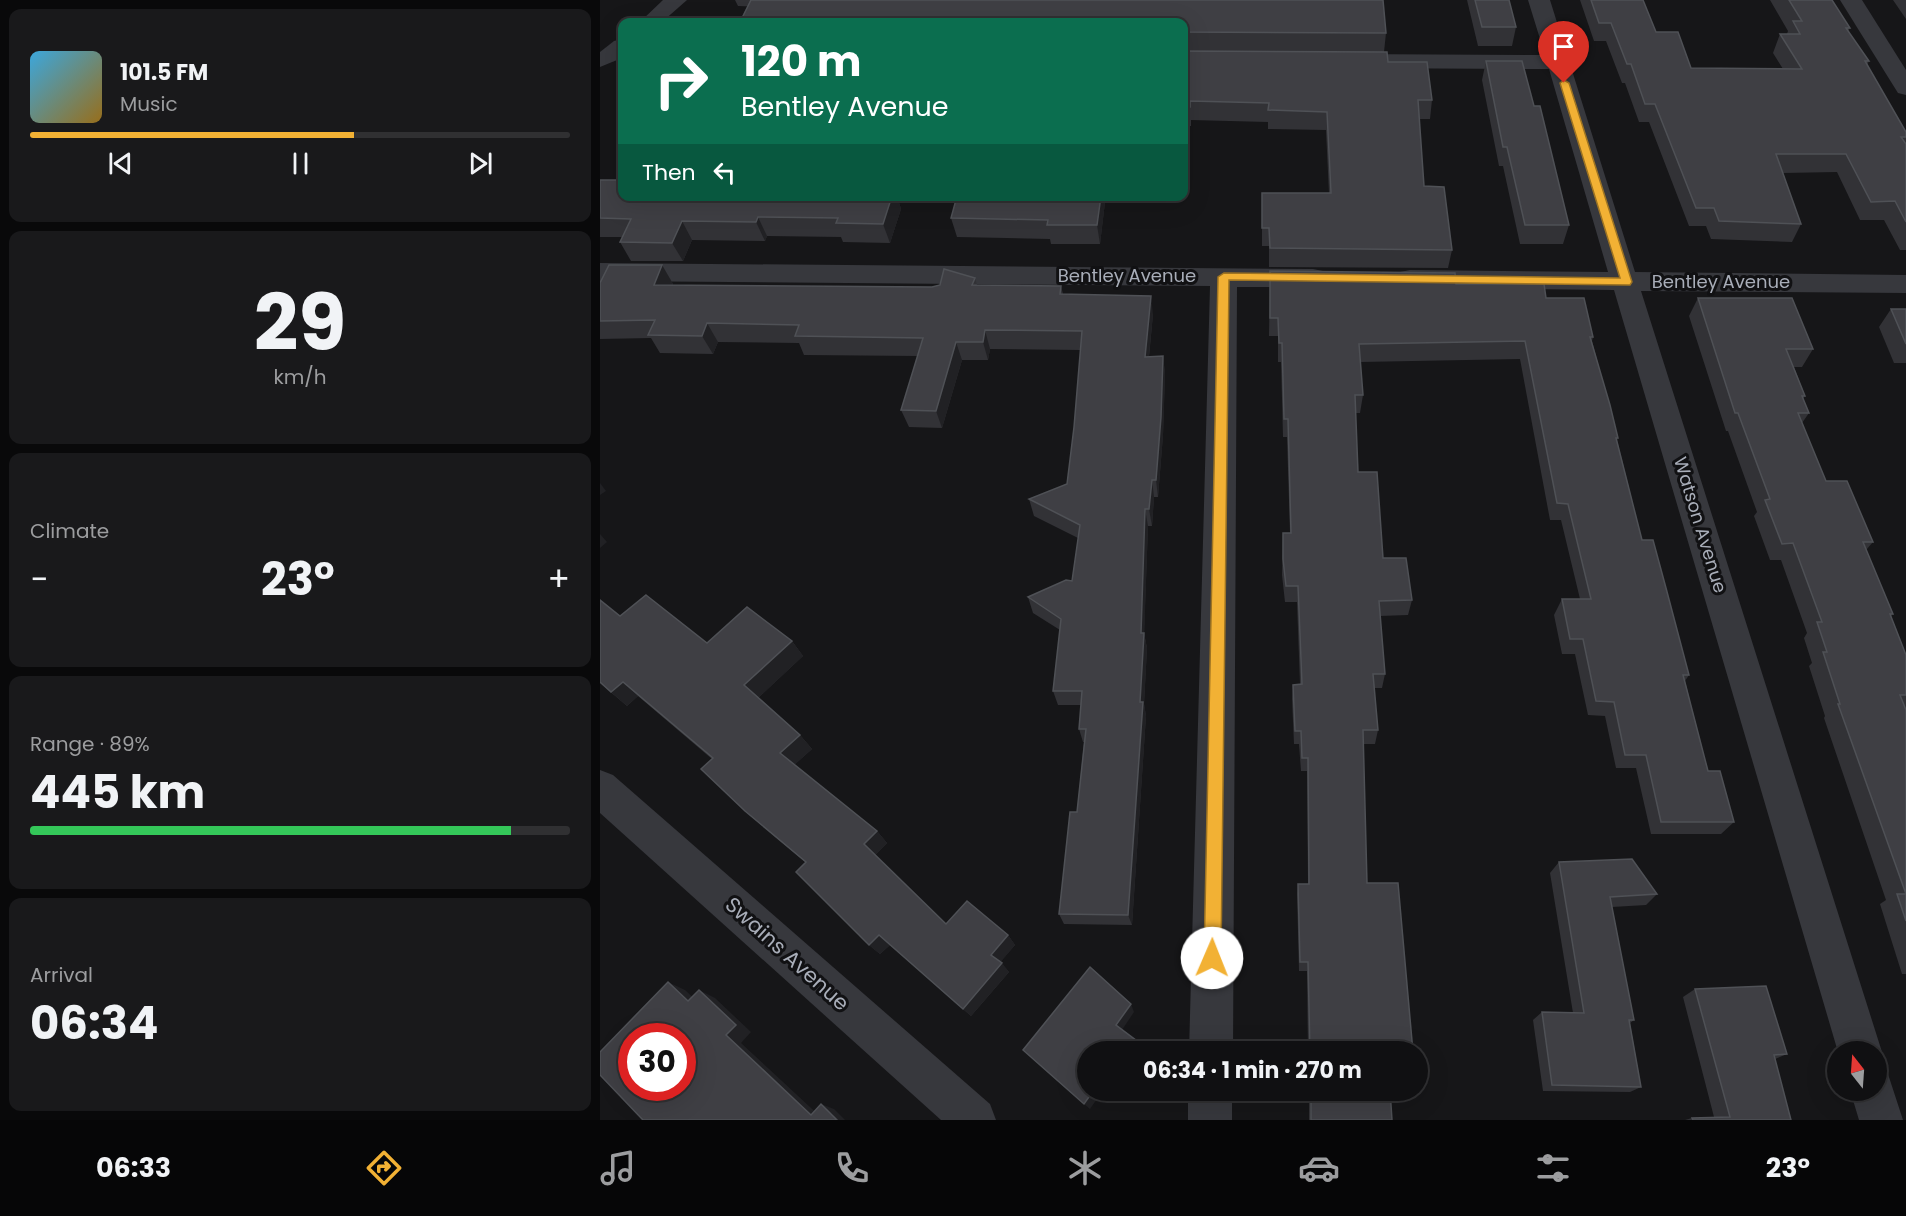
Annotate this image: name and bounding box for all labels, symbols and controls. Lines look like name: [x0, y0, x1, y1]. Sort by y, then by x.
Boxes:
pin: [1538, 21, 1589, 83]
icon: arrive: [1547, 30, 1580, 63]
text: 120 m: [741, 32, 862, 91]
icon: right: [642, 42, 720, 120]
text: 101.5 FM: [120, 57, 208, 88]
text: Bentley Avenue: [741, 88, 949, 125]
text: Music: [120, 90, 178, 118]
icon: previous: [104, 147, 137, 180]
icon: pause: [284, 147, 317, 180]
icon: next: [464, 147, 497, 180]
icon: left: [708, 156, 741, 189]
text: Then: [642, 157, 696, 188]
street label: Bentley Avenue: [1058, 263, 1196, 288]
text: 29: [254, 268, 346, 377]
street label: Bentley Avenue: [1652, 269, 1790, 294]
text: km/h: [273, 363, 327, 391]
street label: Watson Avenue: [1668, 454, 1733, 596]
text: Climate: [30, 517, 109, 545]
text: 23°: [261, 548, 335, 611]
text: −: [30, 556, 48, 603]
text: +: [547, 556, 570, 603]
text: Range · 89%: [30, 730, 150, 758]
text: 445 km: [30, 761, 205, 824]
street label: Swains Avenue: [719, 890, 856, 1017]
position arrow: [1180, 926, 1244, 990]
text: Arrival: [30, 961, 93, 989]
text: 06:34: [30, 992, 158, 1055]
speed limit sign: 30: [618, 1023, 696, 1101]
north arrow: [1827, 1041, 1887, 1101]
map controls: [1827, 1041, 1887, 1101]
text: 06:34 · 1 min · 270 m: [1143, 1055, 1362, 1086]
icon: directions: [363, 1147, 405, 1189]
icon: music: [597, 1147, 639, 1189]
icon: phone: [831, 1147, 873, 1189]
icon: climate: [1064, 1147, 1106, 1189]
icon: car: [1298, 1147, 1340, 1189]
icon: filters: [1532, 1147, 1574, 1189]
text: 06:33: [96, 1149, 171, 1186]
text: 23°: [1766, 1149, 1810, 1186]

